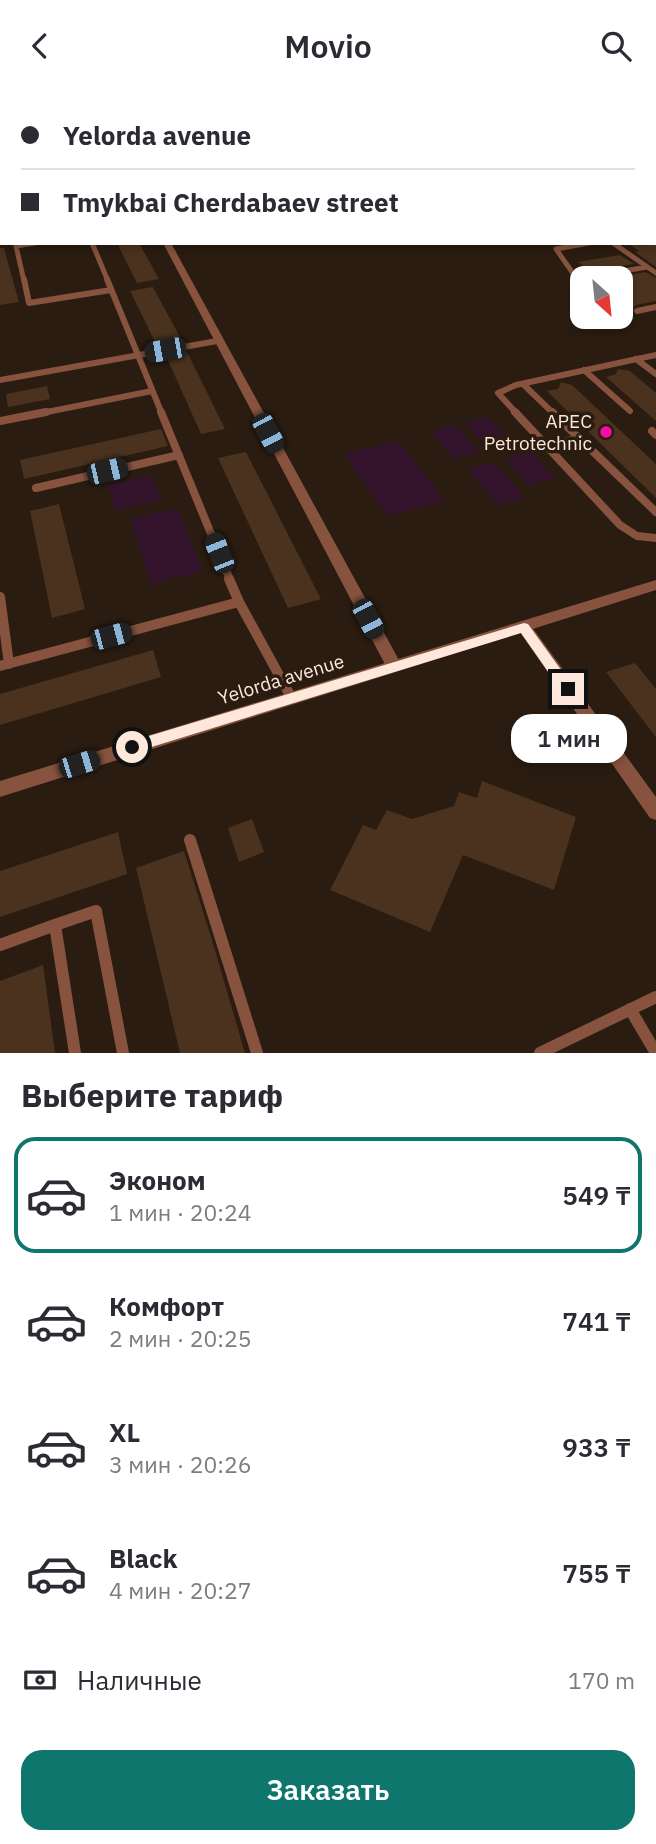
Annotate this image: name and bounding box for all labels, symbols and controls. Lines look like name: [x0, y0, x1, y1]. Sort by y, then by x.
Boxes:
text: Movio: [284, 25, 372, 67]
icon: back: [21, 27, 59, 65]
icon: search: [597, 27, 635, 65]
text: Yelorda avenue: [63, 118, 251, 152]
text: Tmykbai Cherdabaev street: [63, 185, 399, 219]
north arrow: [570, 266, 634, 329]
map controls: [570, 266, 633, 329]
car: [143, 336, 188, 364]
place label: APEC Petrotechnic: [484, 409, 592, 455]
car: [249, 410, 288, 456]
marker: APEC Petrotechnic: [598, 424, 614, 440]
car: [85, 456, 130, 486]
car: [202, 530, 237, 576]
car: [349, 596, 388, 642]
car: [88, 620, 135, 652]
street label: Yelorda avenue: [215, 648, 347, 710]
route end: [552, 673, 584, 705]
callout: 1 мин: [510, 713, 626, 763]
text: 1 мин: [537, 723, 601, 753]
route start: [116, 731, 148, 763]
car: [56, 748, 103, 780]
text: Выберите тариф: [21, 1074, 283, 1116]
text: Эконом: [109, 1163, 206, 1197]
icon: car: [25, 1164, 88, 1227]
text: 549 ₸: [562, 1178, 631, 1212]
text: 1 мин · 20:24: [109, 1197, 252, 1227]
text: Комфорт: [109, 1289, 224, 1323]
icon: car: [25, 1290, 88, 1353]
text: 741 ₸: [562, 1304, 631, 1338]
text: 2 мин · 20:25: [109, 1323, 252, 1353]
text: XL: [109, 1415, 140, 1449]
icon: car: [25, 1416, 88, 1479]
text: 933 ₸: [562, 1430, 631, 1464]
text: 3 мин · 20:26: [109, 1449, 252, 1479]
text: Black: [109, 1541, 177, 1575]
icon: car: [25, 1542, 88, 1605]
text: 755 ₸: [562, 1556, 631, 1590]
text: 4 мин · 20:27: [109, 1575, 252, 1605]
icon: cash: [21, 1661, 59, 1699]
text: Наличные: [77, 1663, 202, 1697]
text: 170 m: [568, 1665, 635, 1695]
button: Заказать: [21, 1750, 635, 1830]

